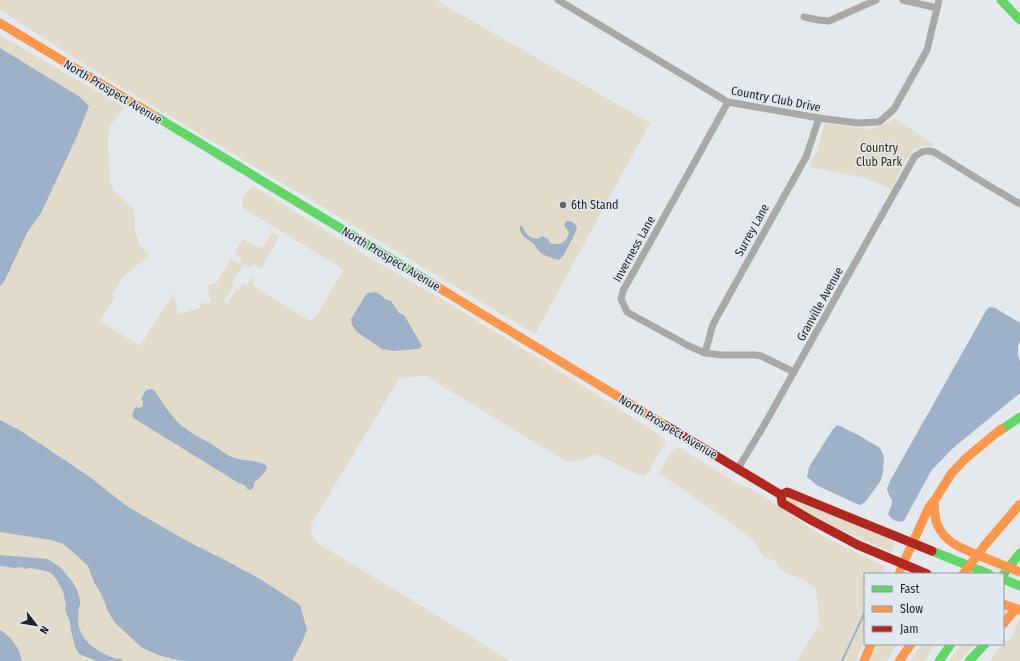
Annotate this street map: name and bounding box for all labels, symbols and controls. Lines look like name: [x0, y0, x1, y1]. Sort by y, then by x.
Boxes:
street label: North Prospect Avenue: [61, 57, 165, 127]
street label: Country Club Drive: [730, 83, 822, 115]
park label: Country Club Park: [856, 141, 902, 169]
place label: 6th Stand: [571, 198, 618, 212]
marker: 6th Stand: [558, 200, 568, 210]
street label: Surrey Lane: [732, 201, 772, 259]
street label: Inverness Lane: [610, 213, 658, 284]
street label: North Prospect Avenue: [339, 224, 443, 294]
street label: Granville Avenue: [794, 265, 846, 343]
street label: North Prospect Avenue: [616, 392, 720, 462]
legend: [864, 573, 1004, 645]
text: Fast: [900, 582, 919, 596]
text: Slow: [900, 602, 923, 616]
north arrow: [16, 605, 56, 645]
text: Jam: [900, 622, 918, 636]
text: N: [37, 624, 51, 636]

